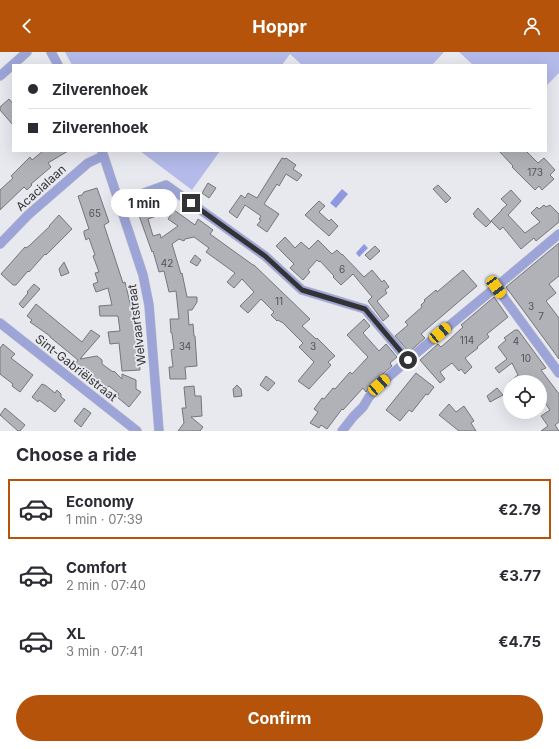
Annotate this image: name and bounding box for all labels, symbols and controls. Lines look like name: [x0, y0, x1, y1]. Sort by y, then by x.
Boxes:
icon: back: [16, 15, 38, 37]
icon: person: [521, 15, 543, 37]
text: Hoppr: [252, 16, 307, 37]
text: Zilverenhoek: [52, 80, 148, 99]
text: Zilverenhoek: [52, 118, 148, 137]
street label: Acacialaan: [13, 161, 69, 214]
house number: 173: [527, 166, 543, 178]
callout: 1 min: [111, 189, 177, 217]
route end: [182, 194, 200, 212]
text: 1 min: [128, 195, 160, 211]
house number: 65: [89, 207, 101, 219]
house number: 42: [161, 257, 173, 269]
house number: 6: [339, 263, 345, 275]
car: [484, 274, 508, 300]
street label: Welvaartstraat: [124, 283, 149, 367]
house number: 11: [275, 295, 283, 307]
house number: 3: [528, 300, 534, 312]
house number: 7: [538, 310, 544, 322]
car: [427, 321, 453, 345]
street label: Sint-Gabriëlstraat: [32, 331, 120, 404]
house number: 114: [460, 334, 474, 346]
house number: 4: [513, 335, 519, 347]
house number: 34: [179, 340, 191, 352]
house number: 3: [310, 340, 316, 352]
route start: [399, 351, 417, 369]
house number: 10: [521, 352, 531, 364]
car: [366, 373, 392, 397]
map controls: [503, 375, 547, 419]
button: locate: [503, 375, 547, 419]
text: Choose a ride: [16, 444, 137, 465]
icon: car: [18, 491, 54, 527]
text: Economy: [66, 492, 134, 511]
text: €2.79: [498, 500, 541, 519]
text: 1 min · 07:39: [66, 511, 143, 527]
icon: car: [18, 557, 54, 593]
text: Comfort: [66, 558, 127, 577]
text: €3.77: [499, 566, 541, 585]
text: 2 min · 07:40: [66, 577, 146, 593]
icon: car: [18, 623, 54, 659]
text: XL: [66, 624, 86, 643]
text: €4.75: [498, 632, 541, 651]
text: 3 min · 07:41: [66, 643, 143, 659]
button: Confirm: [16, 695, 543, 741]

